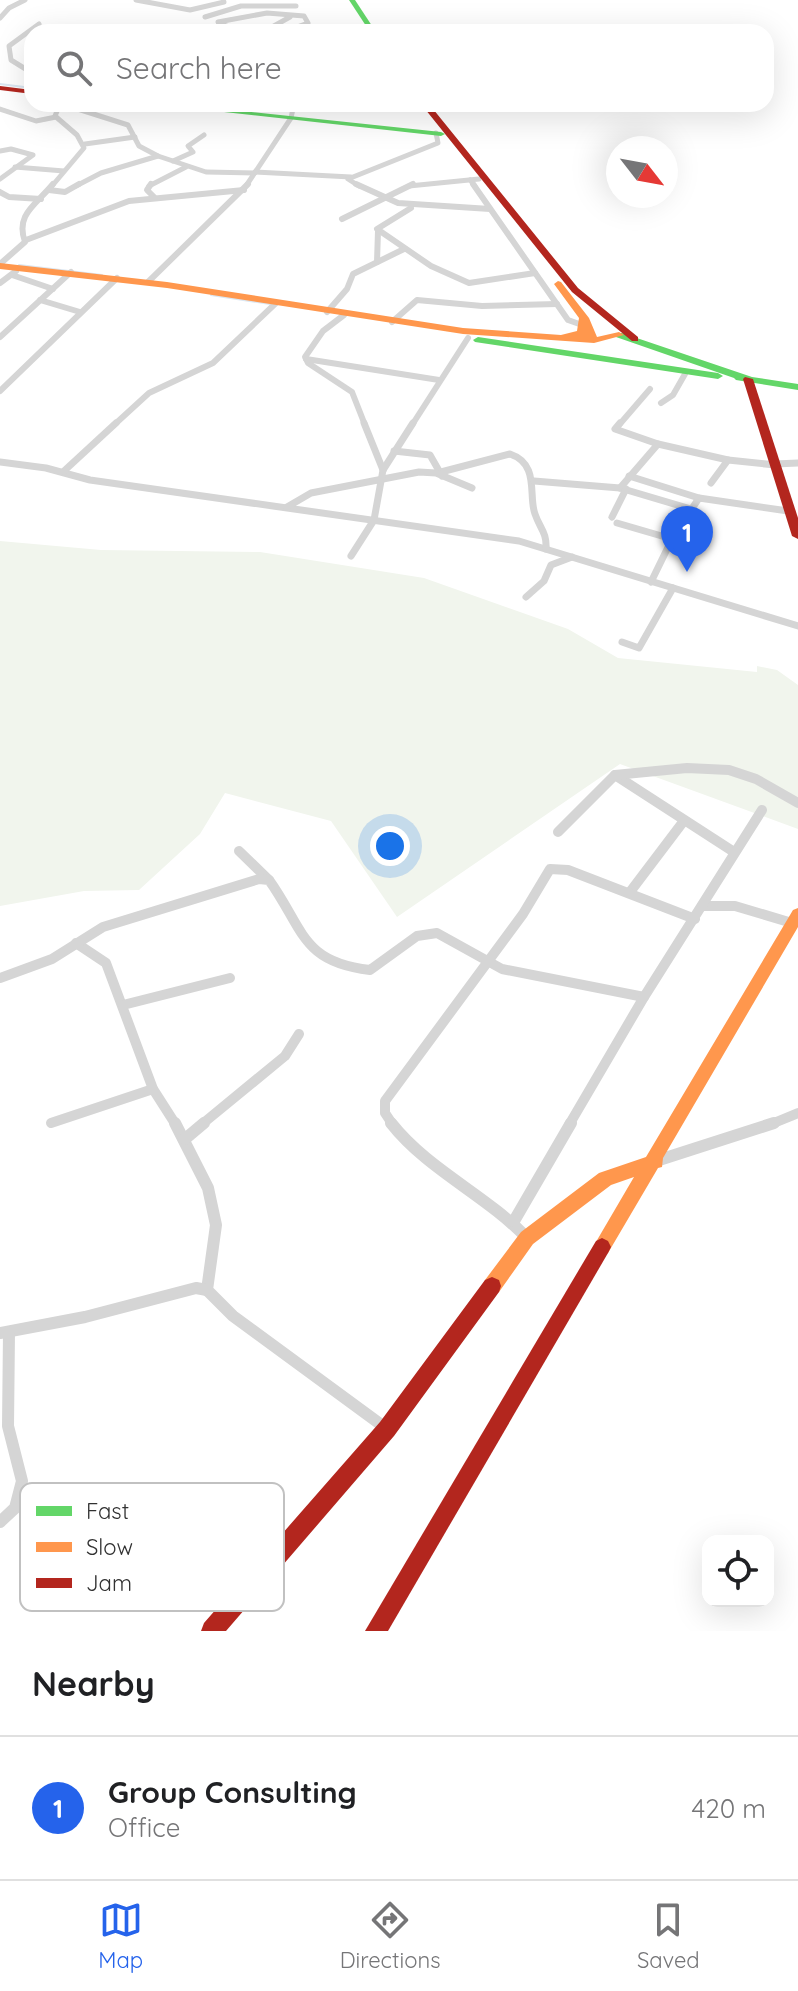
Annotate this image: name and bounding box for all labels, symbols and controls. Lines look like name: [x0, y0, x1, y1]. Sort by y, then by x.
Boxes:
search box: [24, 24, 774, 112]
icon: search: [52, 46, 96, 90]
text: Search here: [116, 49, 282, 87]
north arrow: [606, 136, 678, 208]
pin: 1: [661, 506, 713, 572]
your location: [370, 826, 410, 866]
legend: [20, 1483, 284, 1611]
text: Fast: [86, 1497, 129, 1525]
text: Slow: [86, 1533, 133, 1561]
map controls: [702, 1535, 774, 1607]
button: locate: [702, 1535, 774, 1607]
text: Jam: [86, 1569, 132, 1597]
text: Nearby: [32, 1662, 155, 1705]
text: Group Consulting: [108, 1773, 357, 1811]
text: 1: [53, 1792, 63, 1825]
text: 420 m: [692, 1792, 766, 1825]
text: Office: [108, 1811, 180, 1844]
tab: Map: [98, 1898, 143, 1974]
tab: Directions: [340, 1898, 440, 1974]
tab: Saved: [637, 1898, 700, 1974]

